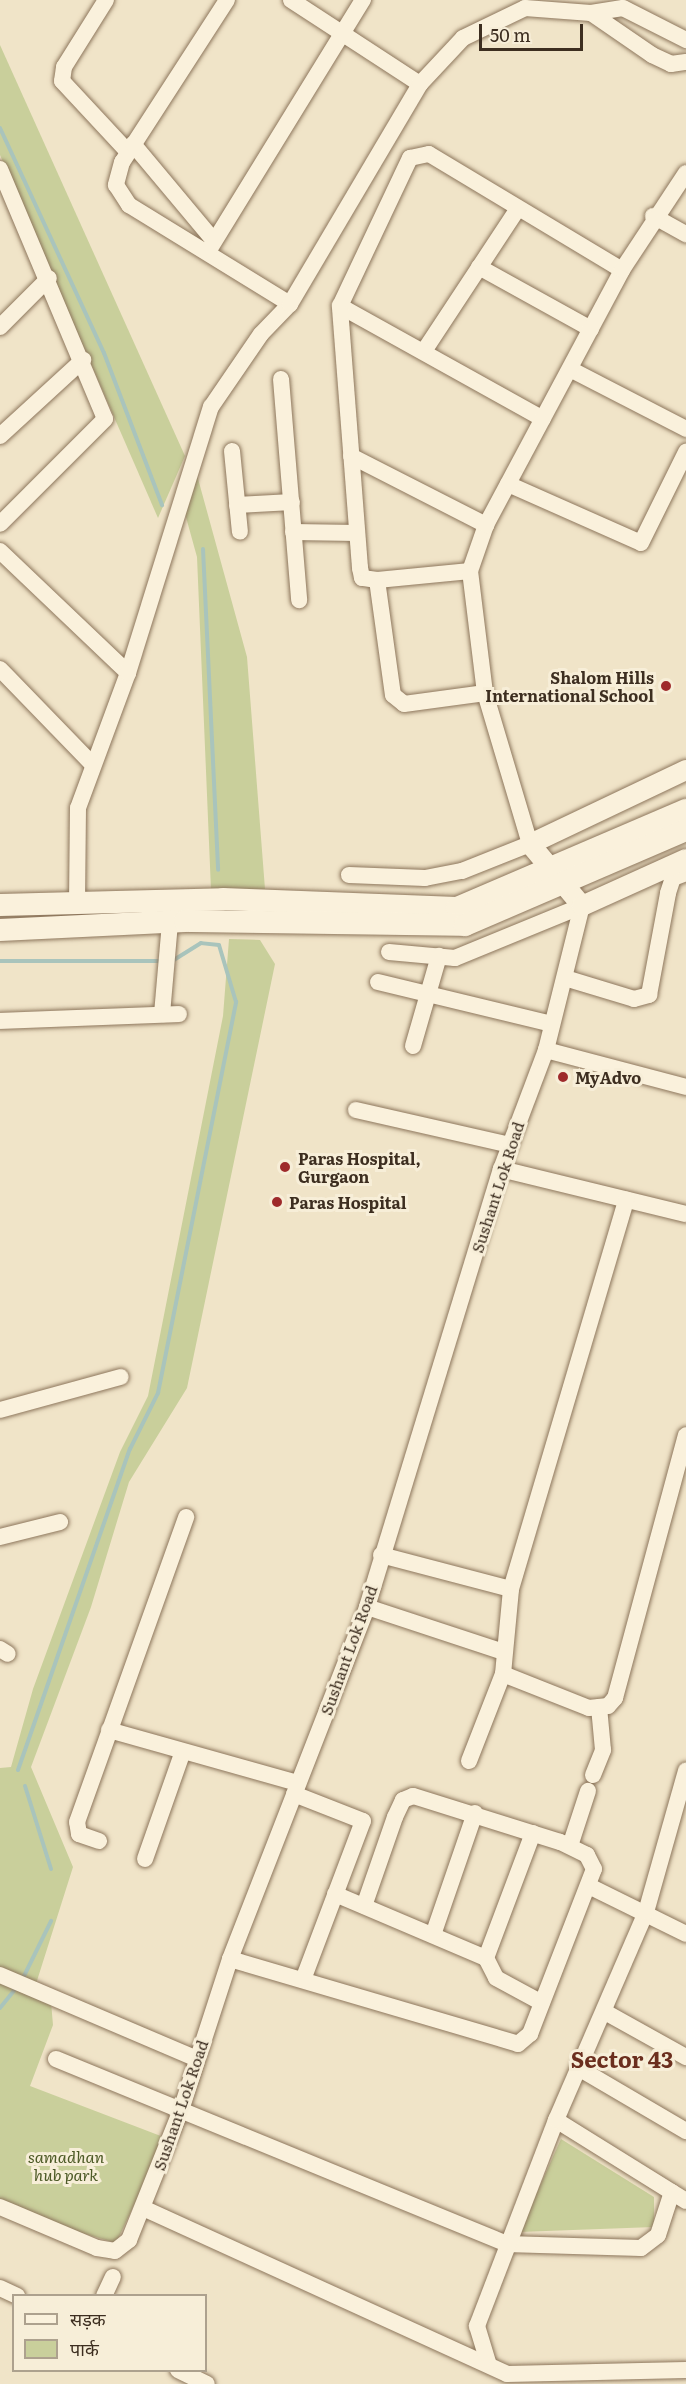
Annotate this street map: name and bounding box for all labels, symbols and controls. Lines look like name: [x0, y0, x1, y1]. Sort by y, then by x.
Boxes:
scale bar: [482, 12, 586, 50]
text: 50 m: [490, 21, 531, 48]
place label: Shalom Hills International School: [485, 667, 654, 705]
marker: Shalom Hills International School: [659, 679, 673, 693]
place label: MyAdvo: [575, 1067, 641, 1087]
marker: MyAdvo: [556, 1070, 570, 1084]
street label: Sushant Lok Road: [467, 1119, 527, 1255]
place label: Paras Hospital, Gurgaon: [298, 1148, 421, 1186]
marker: Paras Hospital, Gurgaon: [276, 1158, 294, 1176]
place label: Paras Hospital: [289, 1192, 407, 1212]
marker: Paras Hospital: [270, 1195, 284, 1209]
street label: Sushant Lok Road: [316, 1582, 380, 1718]
street label: Sushant Lok Road: [149, 2037, 211, 2173]
district label: Sector 43: [571, 2046, 673, 2072]
park label: samadhan hub park: [28, 2146, 104, 2184]
legend: [12, 2294, 207, 2372]
text: सड़क: [70, 2305, 106, 2332]
text: पार्क: [70, 2335, 99, 2362]

